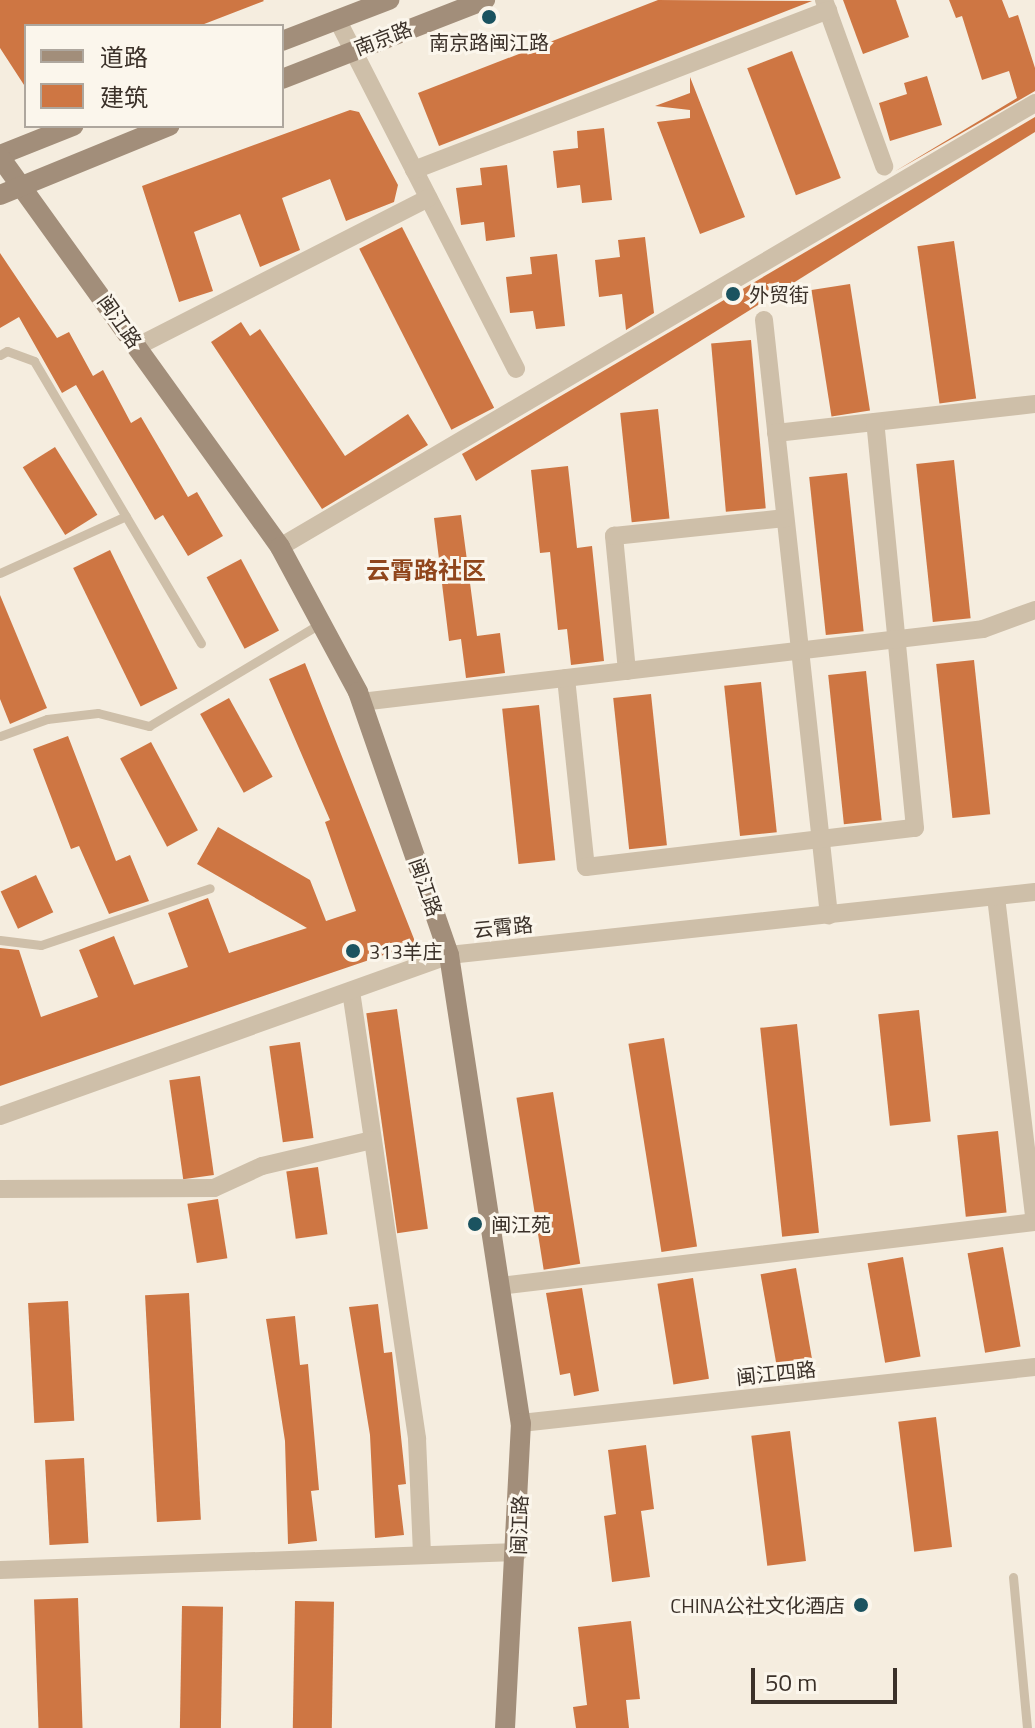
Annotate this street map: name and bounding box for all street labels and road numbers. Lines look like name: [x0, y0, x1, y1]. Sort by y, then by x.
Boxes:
street label: 南京路: [351, 16, 415, 60]
street label: 闽江路: [93, 290, 147, 352]
street label: 闽江路: [405, 855, 447, 919]
street label: 云霄路: [472, 912, 534, 942]
street label: 闽江四路: [735, 1357, 817, 1389]
street label: 闽江路: [506, 1495, 532, 1555]

